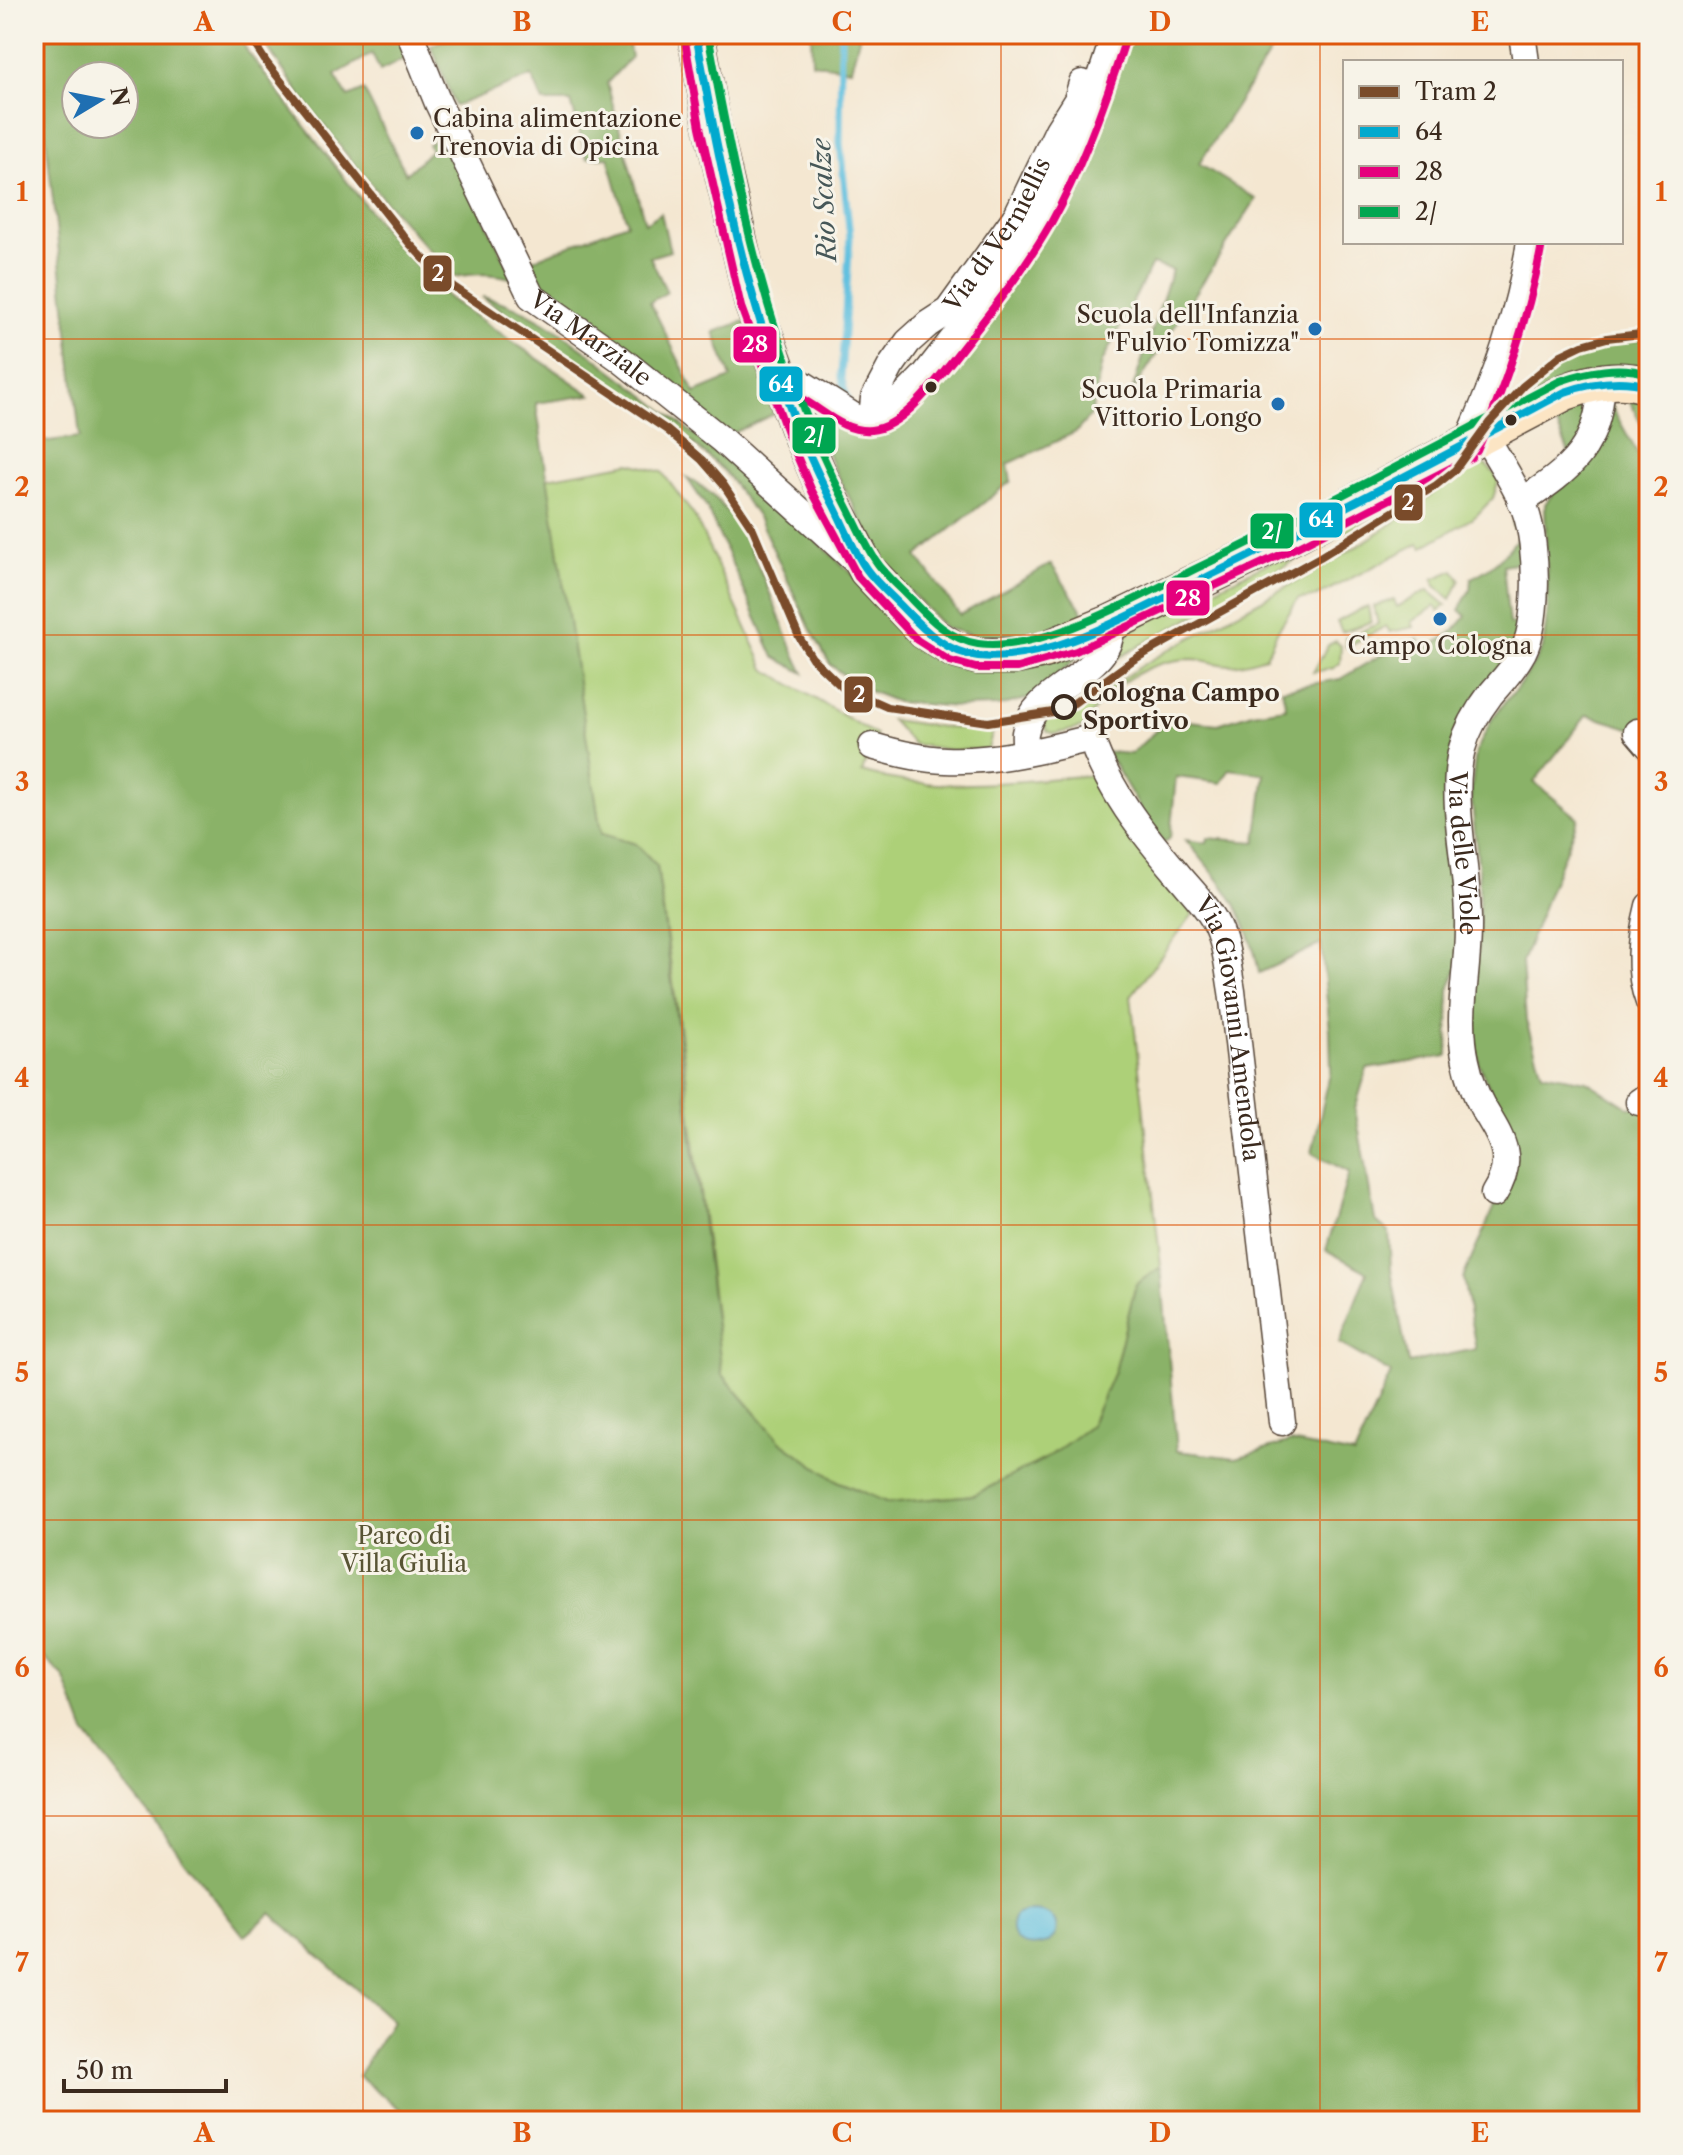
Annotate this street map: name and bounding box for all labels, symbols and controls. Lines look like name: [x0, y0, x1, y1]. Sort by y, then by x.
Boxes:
text: A: [193, 6, 215, 38]
text: B: [512, 6, 532, 38]
text: C: [832, 6, 852, 38]
text: D: [1149, 6, 1171, 38]
text: E: [1471, 6, 1489, 38]
north arrow: [60, 60, 140, 140]
legend: [1343, 60, 1623, 244]
text: Tram 2: [1415, 77, 1497, 106]
text: N: [104, 85, 134, 108]
place label: Cabina alimentazione Trenovia di Opicina: [433, 104, 682, 161]
text: 64: [1415, 117, 1443, 146]
marker: Cabina alimentazione Trenovia di Opicina: [408, 124, 426, 142]
water label: Rio Scalze: [805, 136, 843, 264]
street label: Via di Verniellis: [937, 153, 1057, 318]
text: 28: [1415, 157, 1443, 186]
text: 1: [16, 176, 28, 208]
text: 1: [1655, 176, 1667, 208]
text: 2/: [1415, 197, 1437, 226]
line badge: 2: [422, 254, 453, 293]
text: 2: [432, 260, 445, 287]
street label: Via Marziale: [524, 284, 657, 392]
place label: Scuola dell'Infanzia "Fulvio Tomizza": [1076, 300, 1299, 357]
marker: Scuola dell'Infanzia "Fulvio Tomizza": [1306, 320, 1324, 338]
line badge: 28: [732, 325, 778, 364]
text: 28: [742, 331, 768, 358]
line badge: 64: [758, 365, 804, 403]
text: 64: [768, 371, 794, 398]
place label: Scuola Primaria Vittorio Longo: [1081, 375, 1262, 432]
unlabelled marker: [923, 379, 939, 395]
marker: Scuola Primaria Vittorio Longo: [1269, 395, 1287, 413]
unlabelled marker: [1503, 412, 1519, 428]
line badge: 2/: [791, 416, 837, 455]
text: 2/: [803, 422, 825, 449]
text: 2: [14, 471, 30, 503]
text: 2: [1653, 471, 1669, 503]
line badge: 2: [1393, 483, 1424, 522]
text: 2: [1402, 489, 1415, 516]
line badge: 64: [1298, 501, 1344, 539]
text: 64: [1308, 506, 1334, 533]
line badge: 2/: [1249, 512, 1295, 550]
text: 2/: [1261, 518, 1283, 545]
line badge: 28: [1165, 579, 1211, 617]
text: 28: [1175, 585, 1201, 612]
marker: Campo Cologna: [1431, 610, 1449, 628]
place label: Campo Cologna: [1348, 631, 1533, 660]
line badge: 2: [843, 675, 874, 714]
place label: Cologna Campo Sportivo: [1083, 678, 1280, 735]
text: 2: [853, 681, 866, 708]
marker: Cologna Campo Sportivo: [1052, 695, 1076, 719]
text: 3: [15, 766, 29, 798]
text: 3: [1654, 766, 1668, 798]
street label: Via delle Viole: [1443, 769, 1483, 935]
street label: Via Giovanni Amendola: [1188, 890, 1267, 1163]
text: 4: [14, 1062, 30, 1094]
text: 4: [1653, 1062, 1669, 1094]
text: 5: [15, 1357, 29, 1389]
text: 5: [1654, 1357, 1668, 1389]
park label: Parco di Villa Giulia: [340, 1521, 467, 1578]
text: 6: [14, 1652, 30, 1684]
text: 6: [1653, 1652, 1669, 1684]
text: 7: [15, 1947, 29, 1979]
text: 7: [1654, 1947, 1668, 1979]
scale bar: [64, 2043, 226, 2093]
text: 50 m: [76, 2056, 133, 2085]
text: A: [193, 2117, 215, 2149]
text: B: [512, 2117, 532, 2149]
text: C: [832, 2117, 852, 2149]
text: D: [1149, 2117, 1171, 2149]
text: E: [1471, 2117, 1489, 2149]

